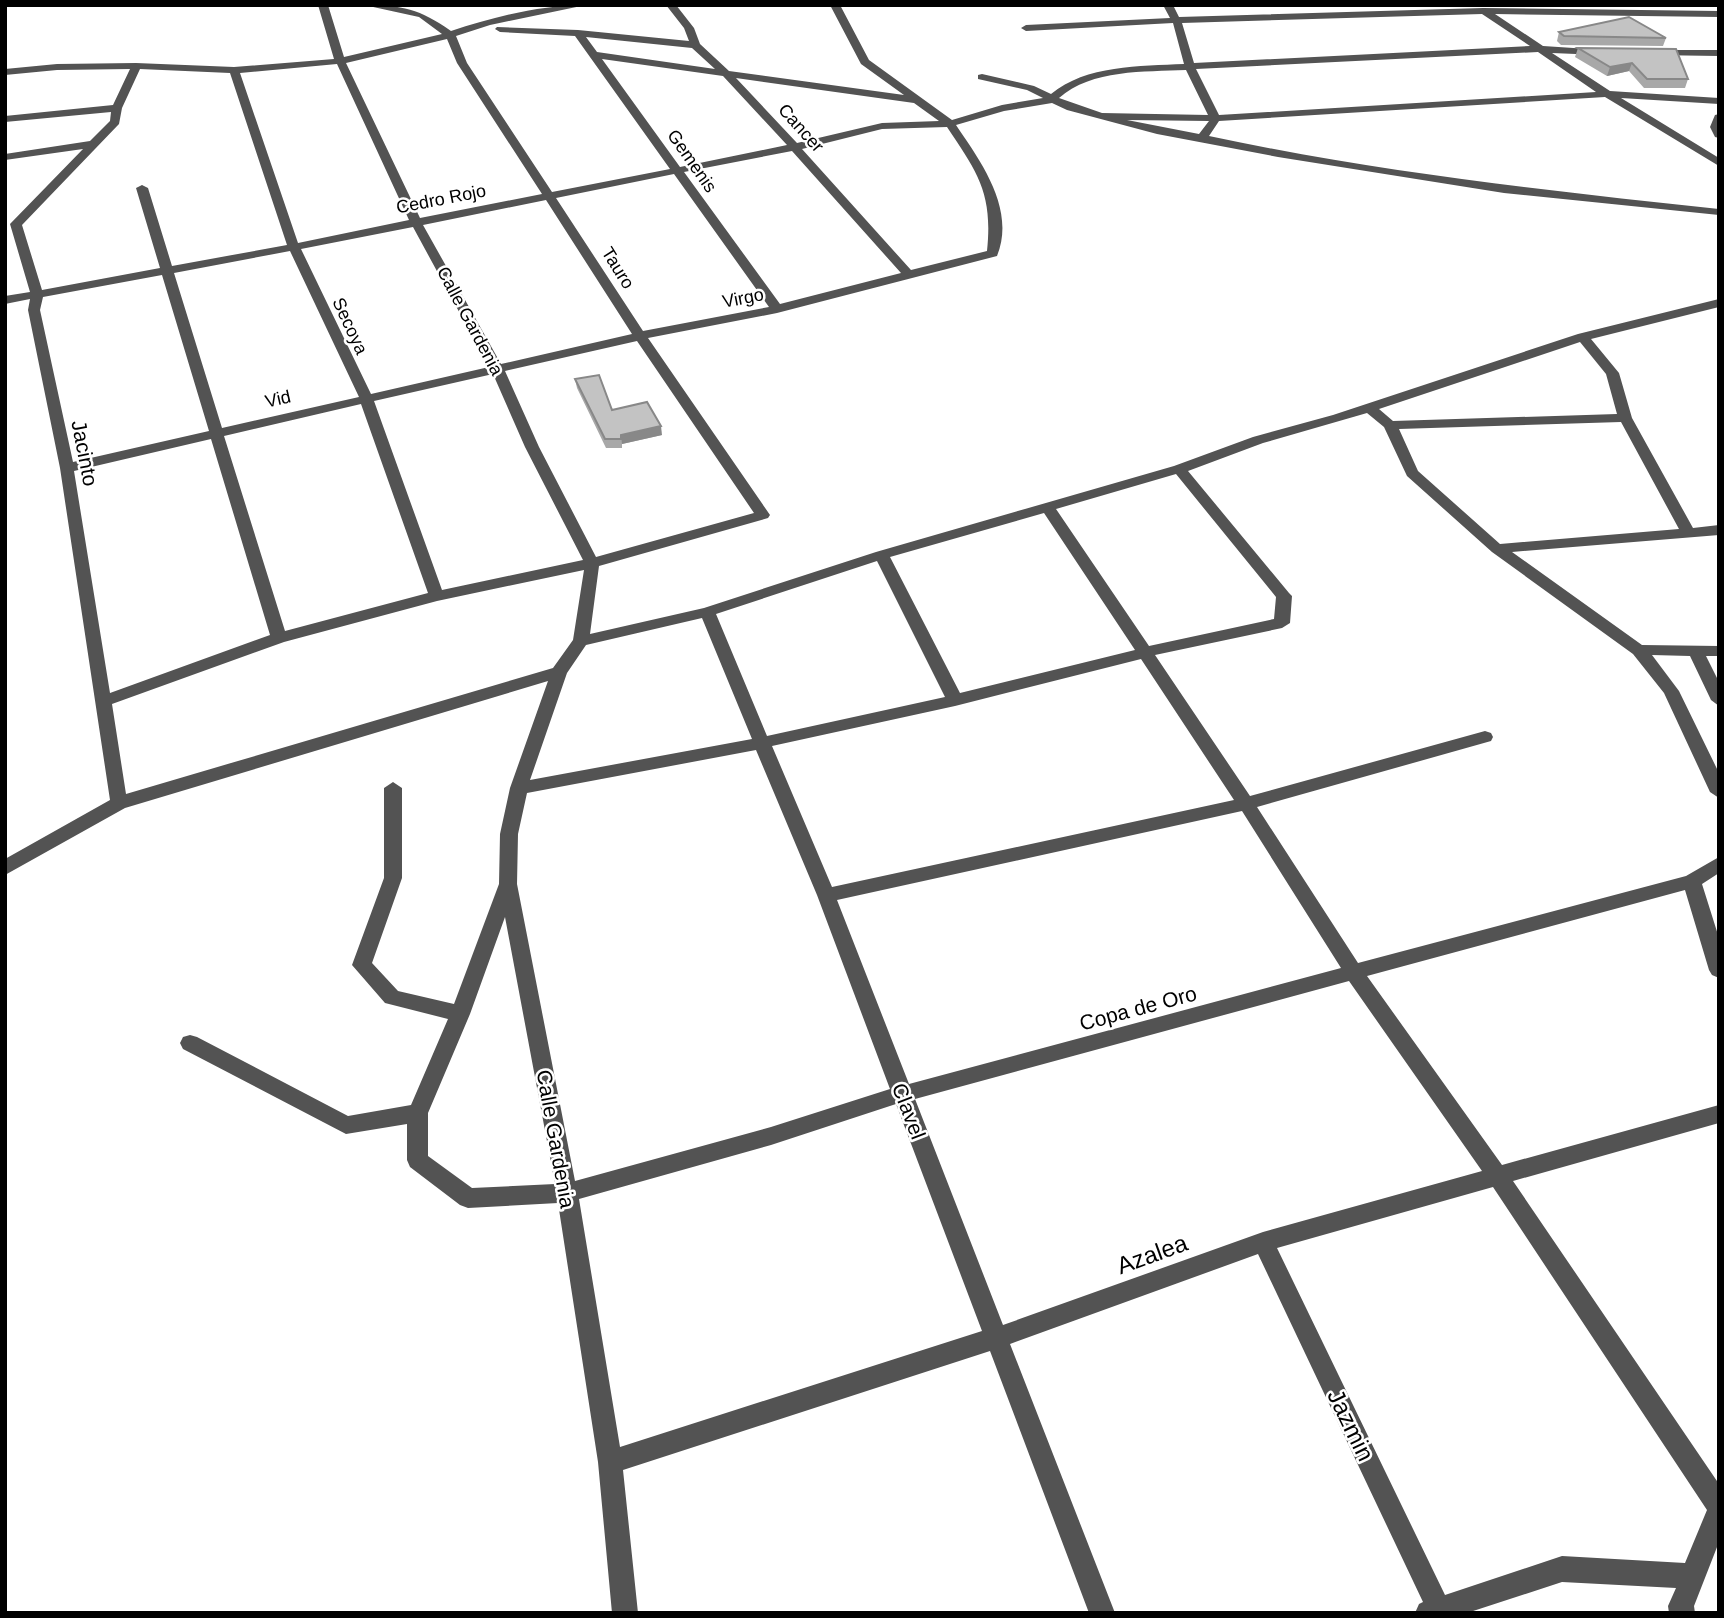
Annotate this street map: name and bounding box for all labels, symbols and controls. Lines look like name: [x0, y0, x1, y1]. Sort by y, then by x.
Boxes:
street label: Cancer: [774, 100, 828, 156]
street label: Gemenis: [663, 126, 721, 196]
street label: Cedro Rojo: [394, 180, 488, 218]
street label: Tauro: [598, 244, 638, 292]
street label: Calle Gardenia: [433, 263, 507, 380]
street label: Virgo: [721, 284, 765, 312]
street label: Secoya: [328, 295, 372, 358]
street label: Vid: [263, 386, 293, 412]
street label: Jacinto: [67, 418, 103, 488]
street label: Copa de Oro: [1077, 981, 1199, 1035]
street label: Calle Gardenia: [533, 1068, 580, 1210]
street label: Clavel: [888, 1080, 930, 1142]
street label: Azalea: [1113, 1229, 1192, 1279]
street label: Jazmin: [1322, 1385, 1380, 1465]

